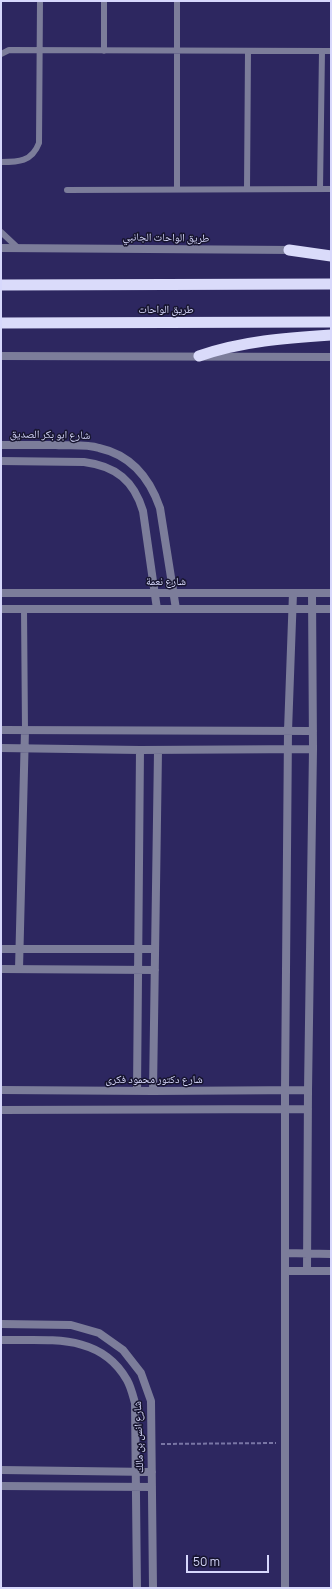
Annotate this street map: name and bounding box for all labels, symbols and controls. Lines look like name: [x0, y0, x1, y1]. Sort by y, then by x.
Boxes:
street label: طريق الواحات الجانبي: [123, 231, 209, 245]
street label: طريق الواحات: [138, 303, 194, 317]
street label: شارع ابو بكر الصديق: [10, 428, 90, 442]
street label: شارع نعمة: [146, 575, 186, 589]
street label: شارع دكتور محمود فكرى: [105, 1073, 203, 1087]
street label: شارع انس بن مالك: [131, 1401, 147, 1473]
scale bar: [188, 1547, 271, 1573]
text: 50 m: [193, 1553, 220, 1570]

